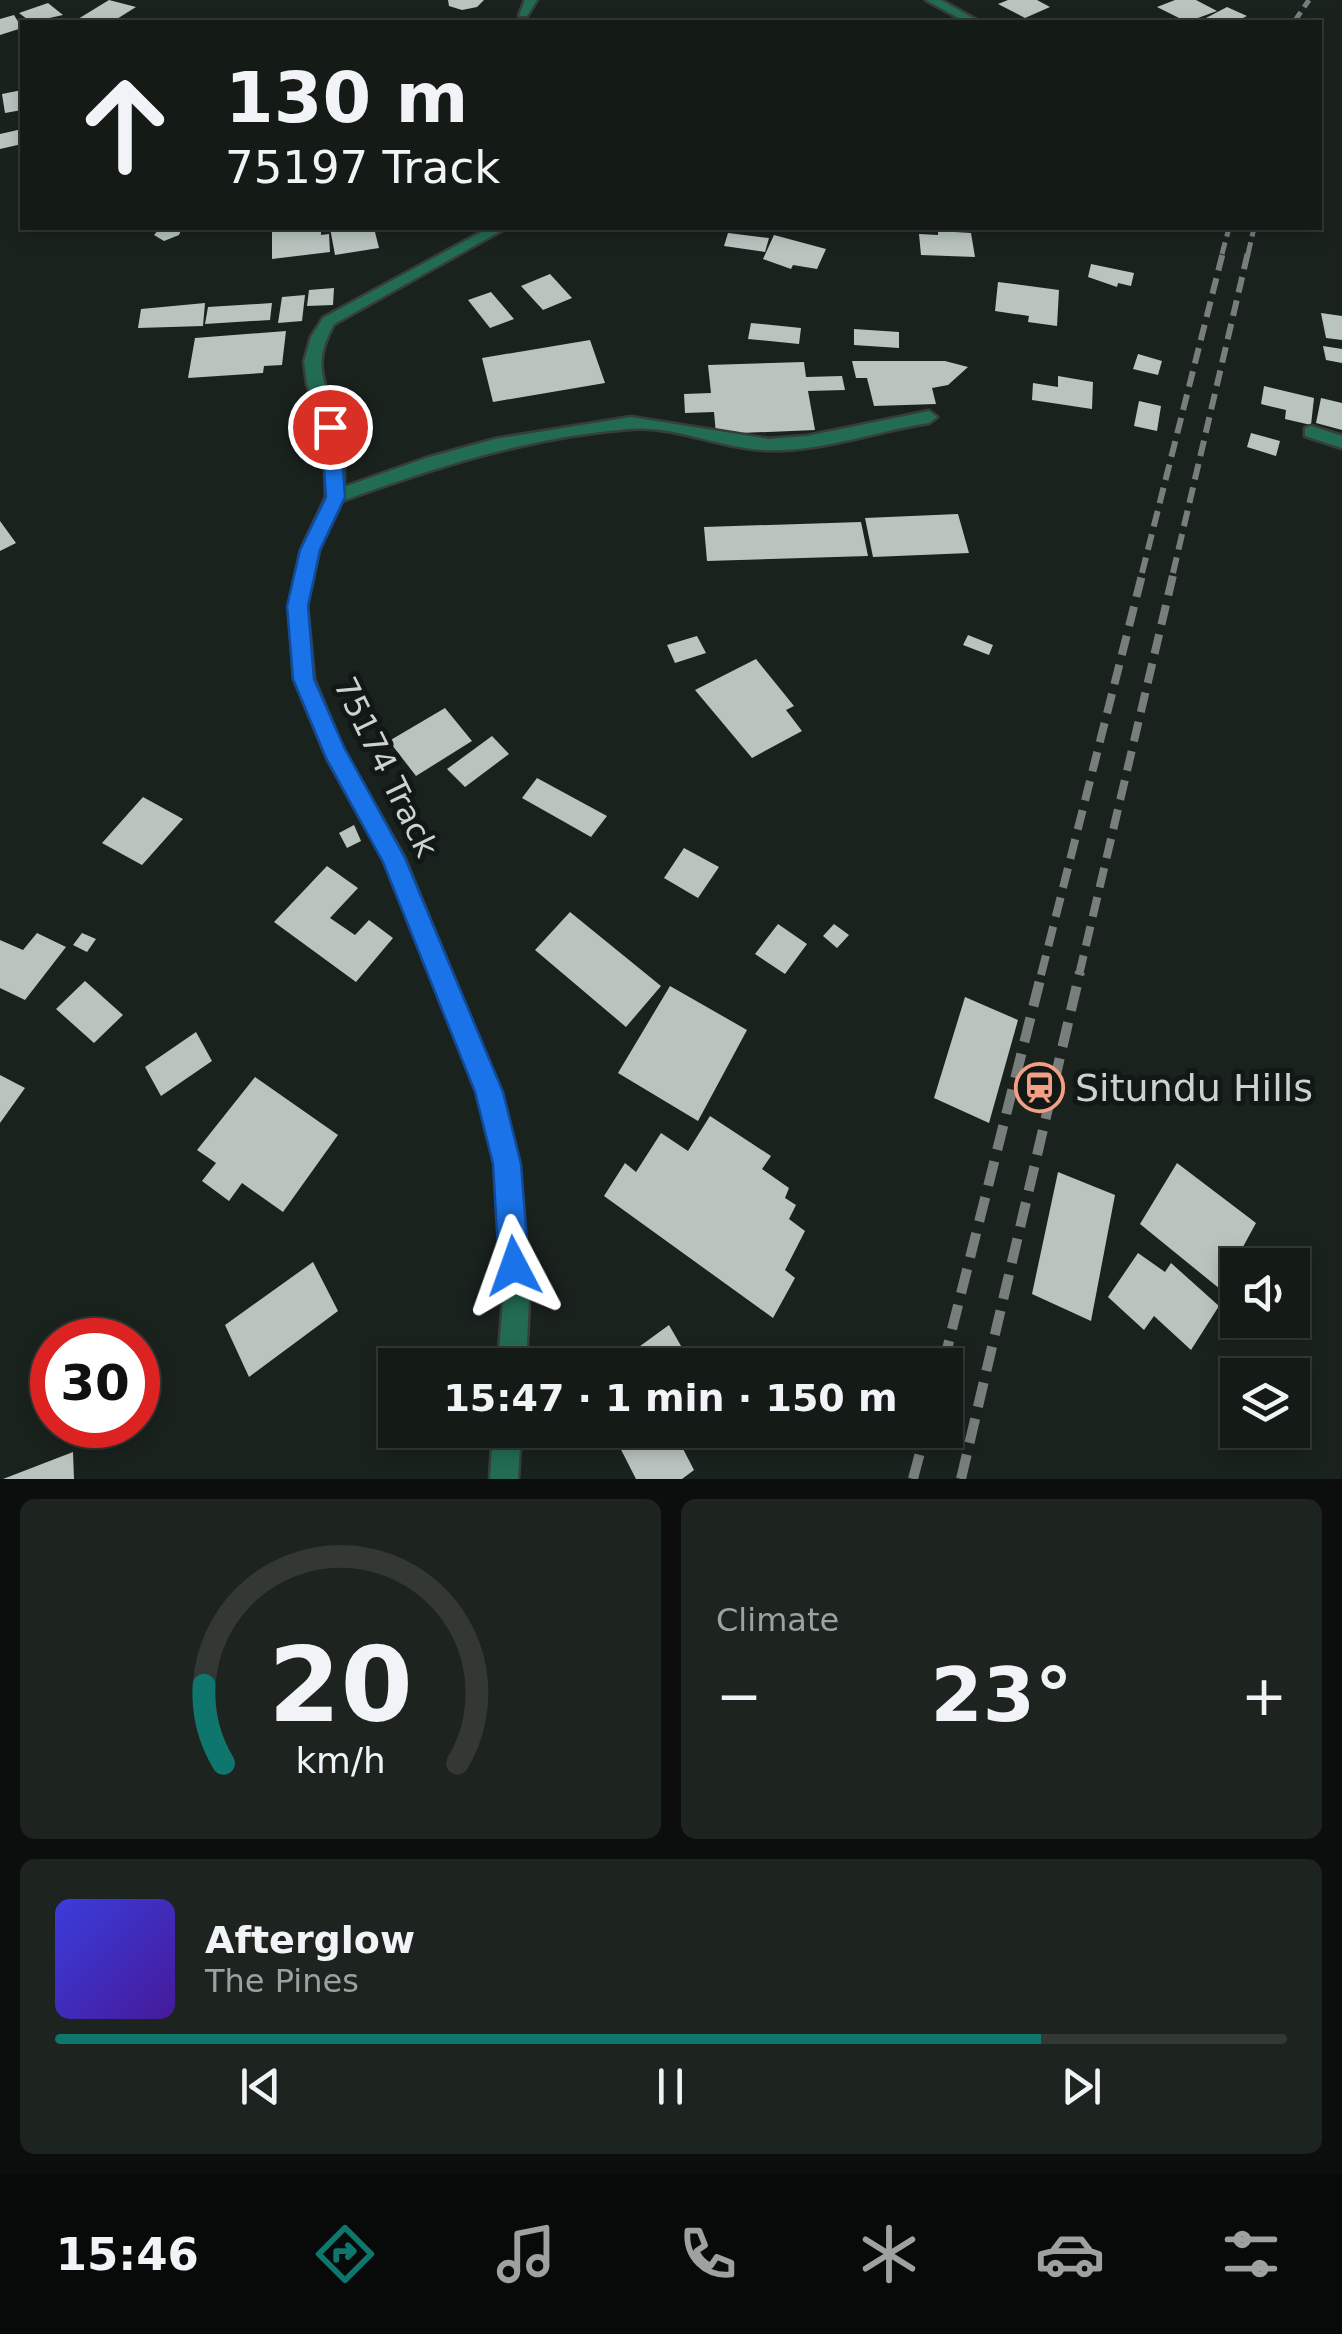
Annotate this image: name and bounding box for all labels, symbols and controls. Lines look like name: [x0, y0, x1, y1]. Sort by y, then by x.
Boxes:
text: 130 m: [225, 57, 468, 139]
icon: ahead: [60, 60, 190, 190]
text: 75197 Track: [225, 141, 500, 194]
pin: [288, 385, 373, 470]
icon: arrive: [303, 400, 358, 455]
street label: 75174 Track: [326, 671, 446, 864]
station icon: Situndu Hills: [1014, 1062, 1066, 1114]
place label: Situndu Hills: [1075, 1066, 1313, 1110]
position arrow: [462, 1214, 566, 1318]
map controls: [1220, 1248, 1310, 1448]
button: sound: [1220, 1248, 1310, 1338]
speed limit sign: 30: [30, 1318, 160, 1448]
button: layers: [1220, 1358, 1310, 1448]
text: 15:47 · 1 min · 150 m: [443, 1376, 898, 1420]
text: Climate: [716, 1601, 839, 1639]
text: 20: [268, 1624, 413, 1746]
text: 23°: [931, 1651, 1072, 1739]
text: −: [716, 1664, 762, 1728]
text: +: [1241, 1664, 1287, 1728]
text: km/h: [295, 1740, 386, 1781]
text: Afterglow: [205, 1918, 415, 1962]
text: The Pines: [205, 1962, 359, 2000]
icon: previous: [233, 2059, 288, 2114]
icon: pause: [643, 2059, 698, 2114]
icon: next: [1054, 2059, 1109, 2114]
icon: directions: [310, 2219, 380, 2289]
icon: music: [491, 2219, 561, 2289]
icon: phone: [673, 2219, 743, 2289]
icon: climate: [854, 2219, 924, 2289]
icon: car: [1035, 2219, 1105, 2289]
icon: filters: [1216, 2219, 1286, 2289]
text: 15:46: [56, 2228, 199, 2281]

